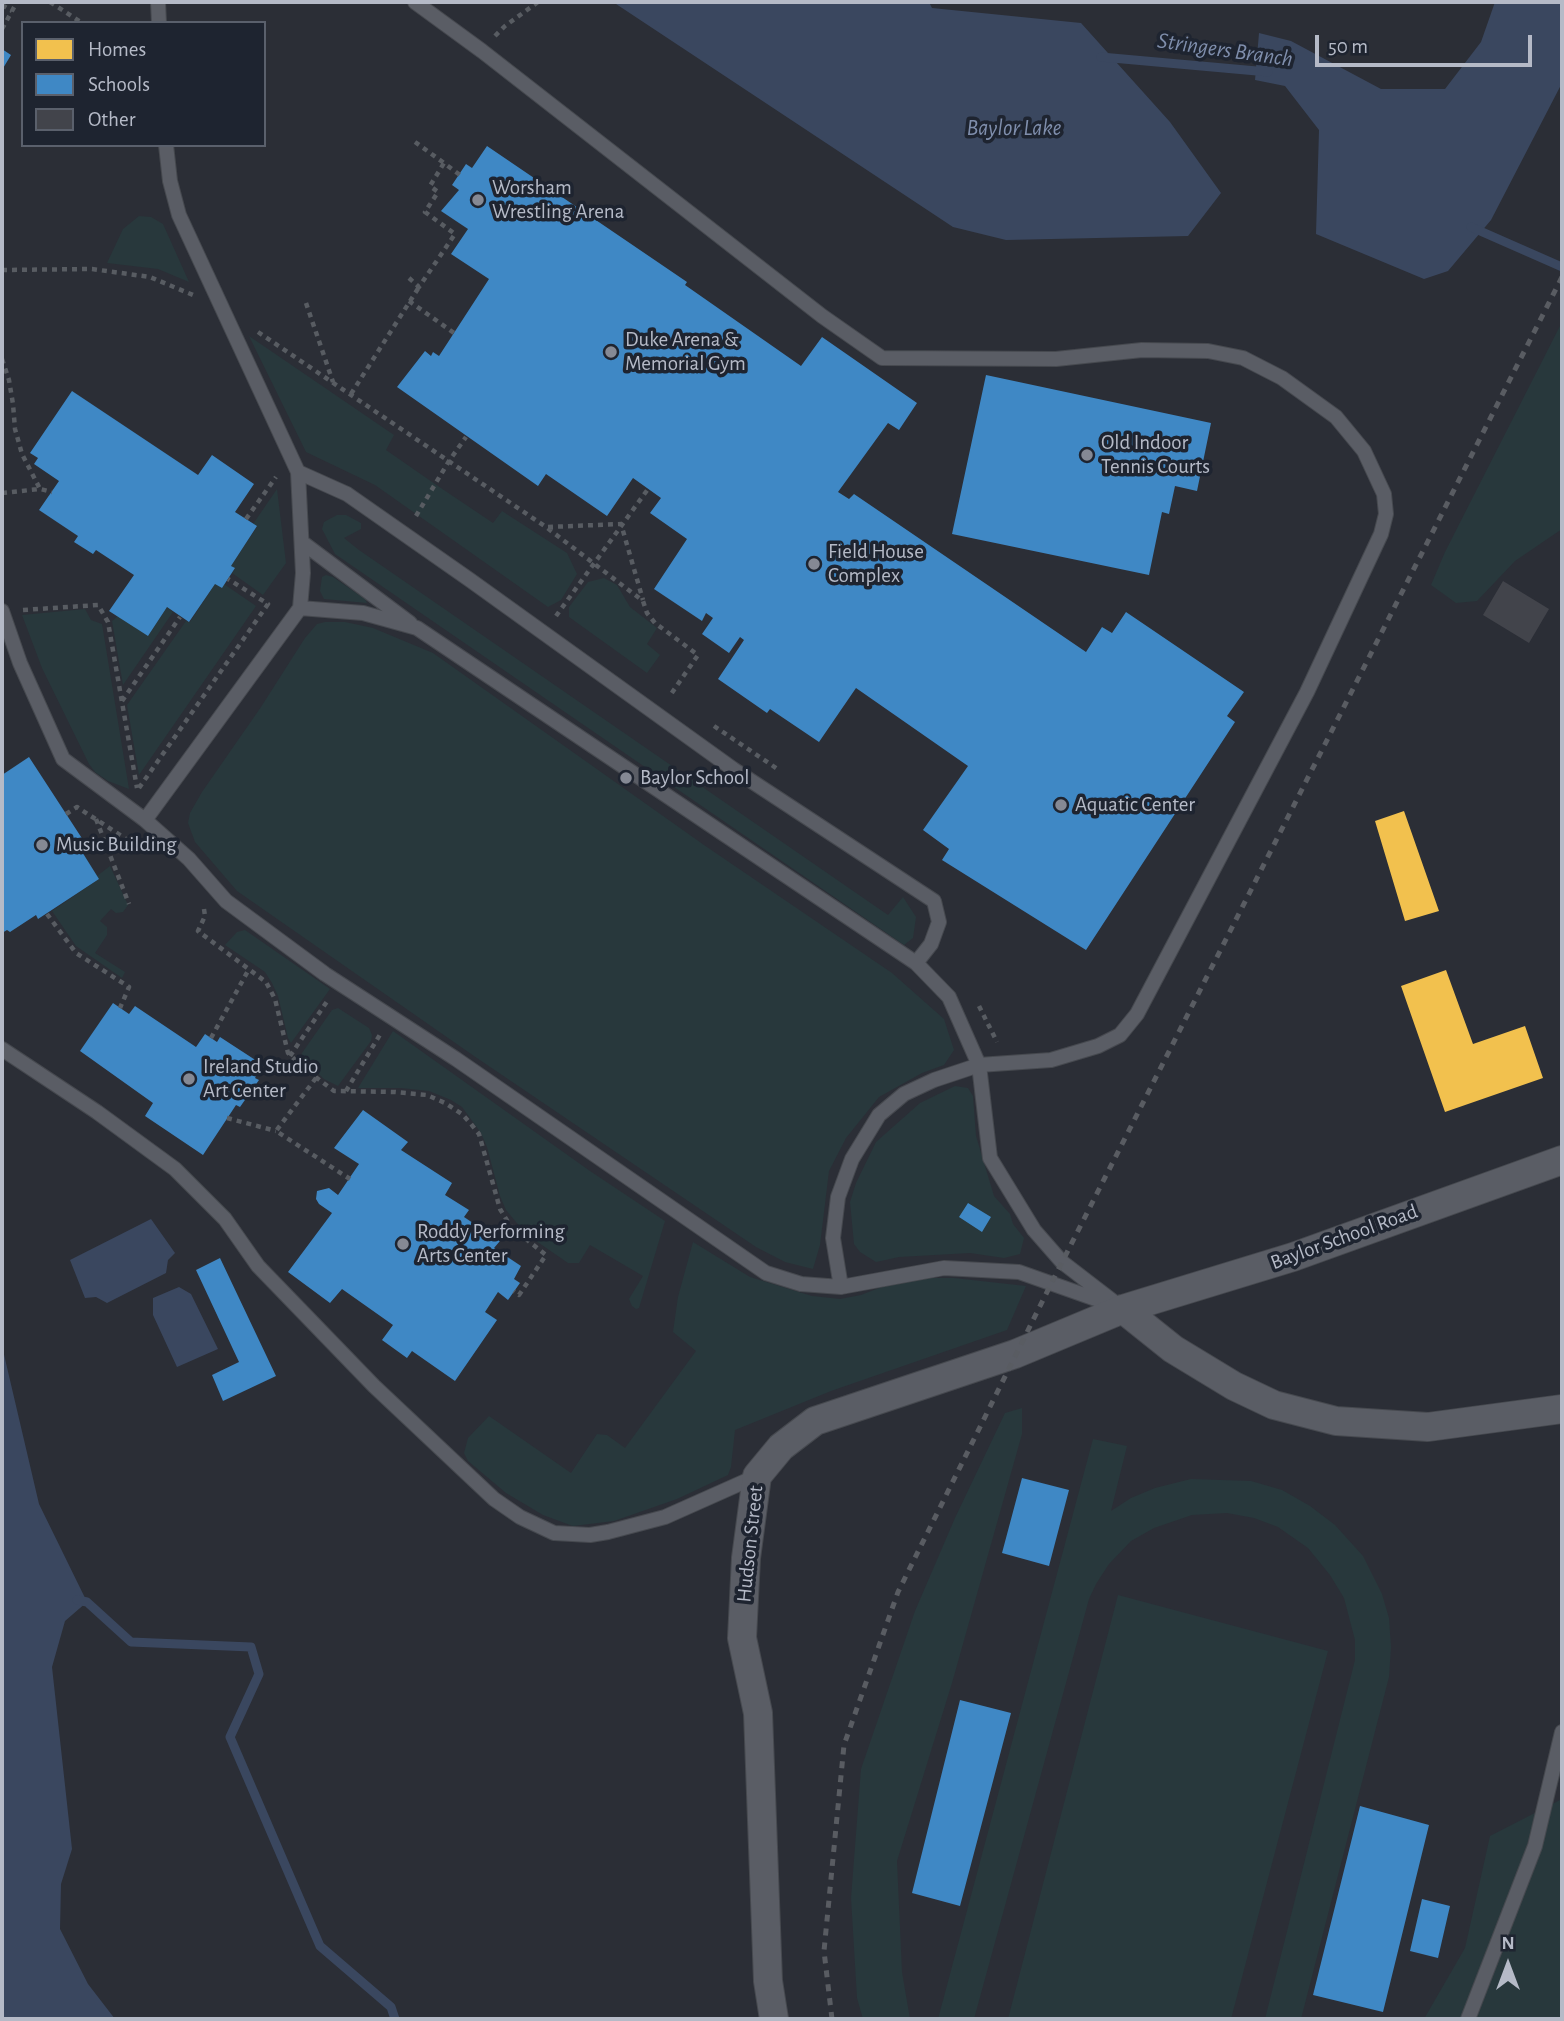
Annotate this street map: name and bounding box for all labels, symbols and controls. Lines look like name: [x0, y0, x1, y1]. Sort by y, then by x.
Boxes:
legend: [21, 21, 266, 147]
scale bar: [1319, 21, 1536, 65]
water label: Stringers Branch: [1155, 27, 1295, 73]
text: 50 m: [1328, 36, 1368, 57]
text: Homes: [88, 39, 146, 60]
text: Schools: [88, 74, 150, 95]
text: Other: [88, 109, 135, 130]
water label: Baylor Lake: [967, 114, 1061, 142]
place label: Worsham Wrestling Arena: [492, 175, 624, 225]
marker: Worsham Wrestling Arena: [470, 192, 486, 208]
place label: Duke Arena & Memorial Gym: [625, 327, 746, 377]
marker: Duke Arena & Memorial Gym: [603, 344, 619, 360]
place label: Old Indoor Tennis Courts: [1101, 430, 1210, 480]
marker: Old Indoor Tennis Courts: [1079, 447, 1095, 463]
place label: Field House Complex: [828, 539, 924, 589]
marker: Field House Complex: [806, 556, 822, 572]
place label: Baylor School: [640, 765, 750, 791]
marker: Baylor School: [618, 770, 634, 786]
place label: Aquatic Center: [1075, 792, 1195, 818]
marker: Aquatic Center: [1053, 797, 1069, 813]
place label: Music Building: [56, 832, 177, 858]
marker: Music Building: [34, 837, 50, 853]
place label: Ireland Studio Art Center: [203, 1054, 318, 1104]
marker: Ireland Studio Art Center: [181, 1071, 197, 1087]
street label: Baylor School Road: [1267, 1199, 1421, 1275]
place label: Roddy Performing Arts Center: [417, 1219, 565, 1269]
marker: Roddy Performing Arts Center: [395, 1236, 411, 1252]
street label: Hudson Street: [731, 1484, 769, 1604]
north arrow: [1473, 1930, 1543, 2000]
text: N: [1501, 1934, 1515, 1953]

